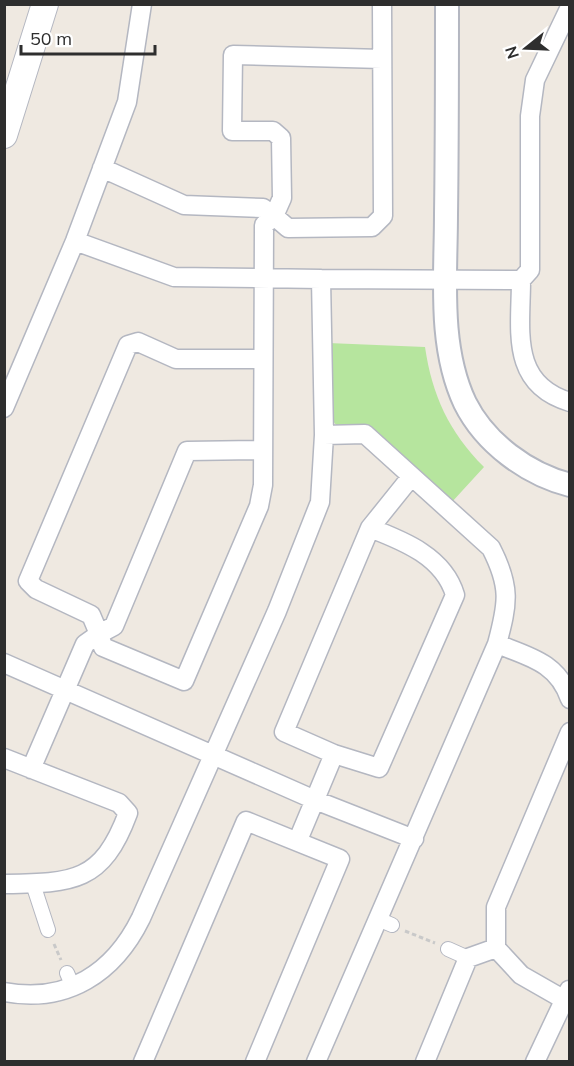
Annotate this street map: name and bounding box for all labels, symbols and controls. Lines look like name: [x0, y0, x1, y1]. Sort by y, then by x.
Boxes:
scale bar: [21, 18, 154, 56]
north arrow: [496, 18, 556, 78]
text: 50 m: [30, 27, 72, 50]
text: N: [500, 44, 523, 61]

